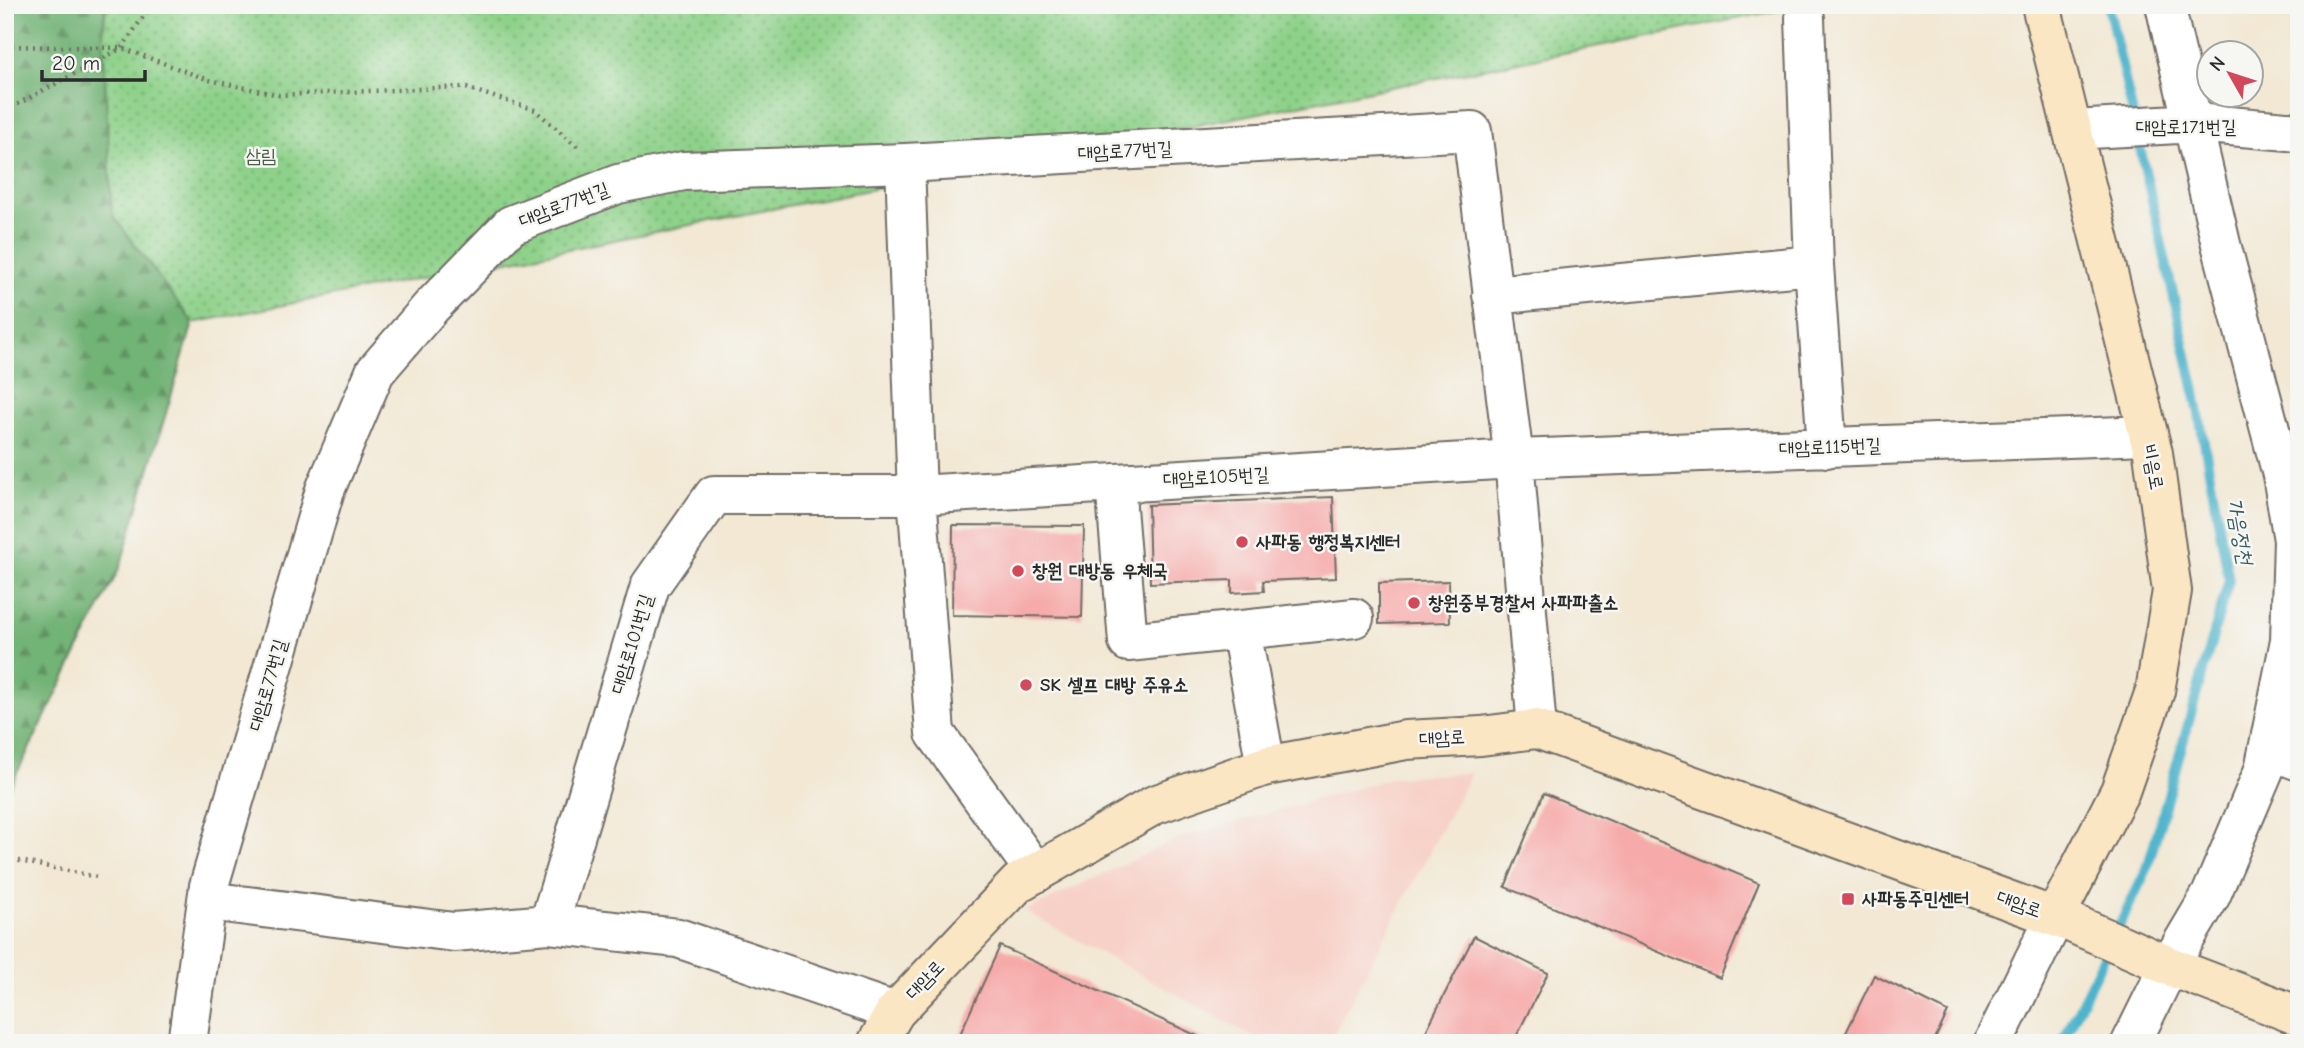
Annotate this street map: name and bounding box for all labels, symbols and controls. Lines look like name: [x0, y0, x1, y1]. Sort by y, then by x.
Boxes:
scale bar: [42, 38, 145, 82]
north arrow: [2196, 38, 2266, 108]
text: 20 m: [52, 51, 100, 75]
text: N: [2205, 52, 2230, 76]
street label: 대암로171번길: [2136, 116, 2236, 138]
street label: 대암로77번길: [1077, 138, 1173, 164]
park label: 삼림: [246, 145, 276, 167]
street label: 대암로77번길: [516, 178, 612, 232]
street label: 대암로115번길: [1779, 434, 1881, 460]
street label: 비음로: [2138, 442, 2168, 492]
street label: 대암로105번길: [1163, 463, 1269, 491]
water label: 가음정천: [2222, 496, 2258, 568]
place label: 사파동 행정복지센터: [1255, 531, 1400, 553]
marker: 사파동 행정복지센터: [1234, 534, 1250, 550]
place label: 창원 대방동 우체국: [1032, 560, 1168, 582]
marker: 창원 대방동 우체국: [1010, 563, 1026, 579]
street label: 대암로101번길: [606, 591, 658, 697]
place label: 창원중부경찰서 사파파출소: [1428, 592, 1618, 614]
marker: 창원중부경찰서 사파파출소: [1406, 595, 1422, 611]
street label: 대암로77번길: [244, 637, 292, 733]
place label: SK 셀프 대방 주유소: [1040, 674, 1188, 696]
marker: SK 셀프 대방 주유소: [1018, 677, 1034, 693]
street label: 대암로: [1419, 726, 1465, 750]
street label: 대암로: [1994, 886, 2044, 922]
place label: 사파동주민센터: [1861, 888, 1969, 910]
marker: 사파동주민센터: [1840, 891, 1856, 907]
street label: 대암로: [901, 956, 949, 1004]

